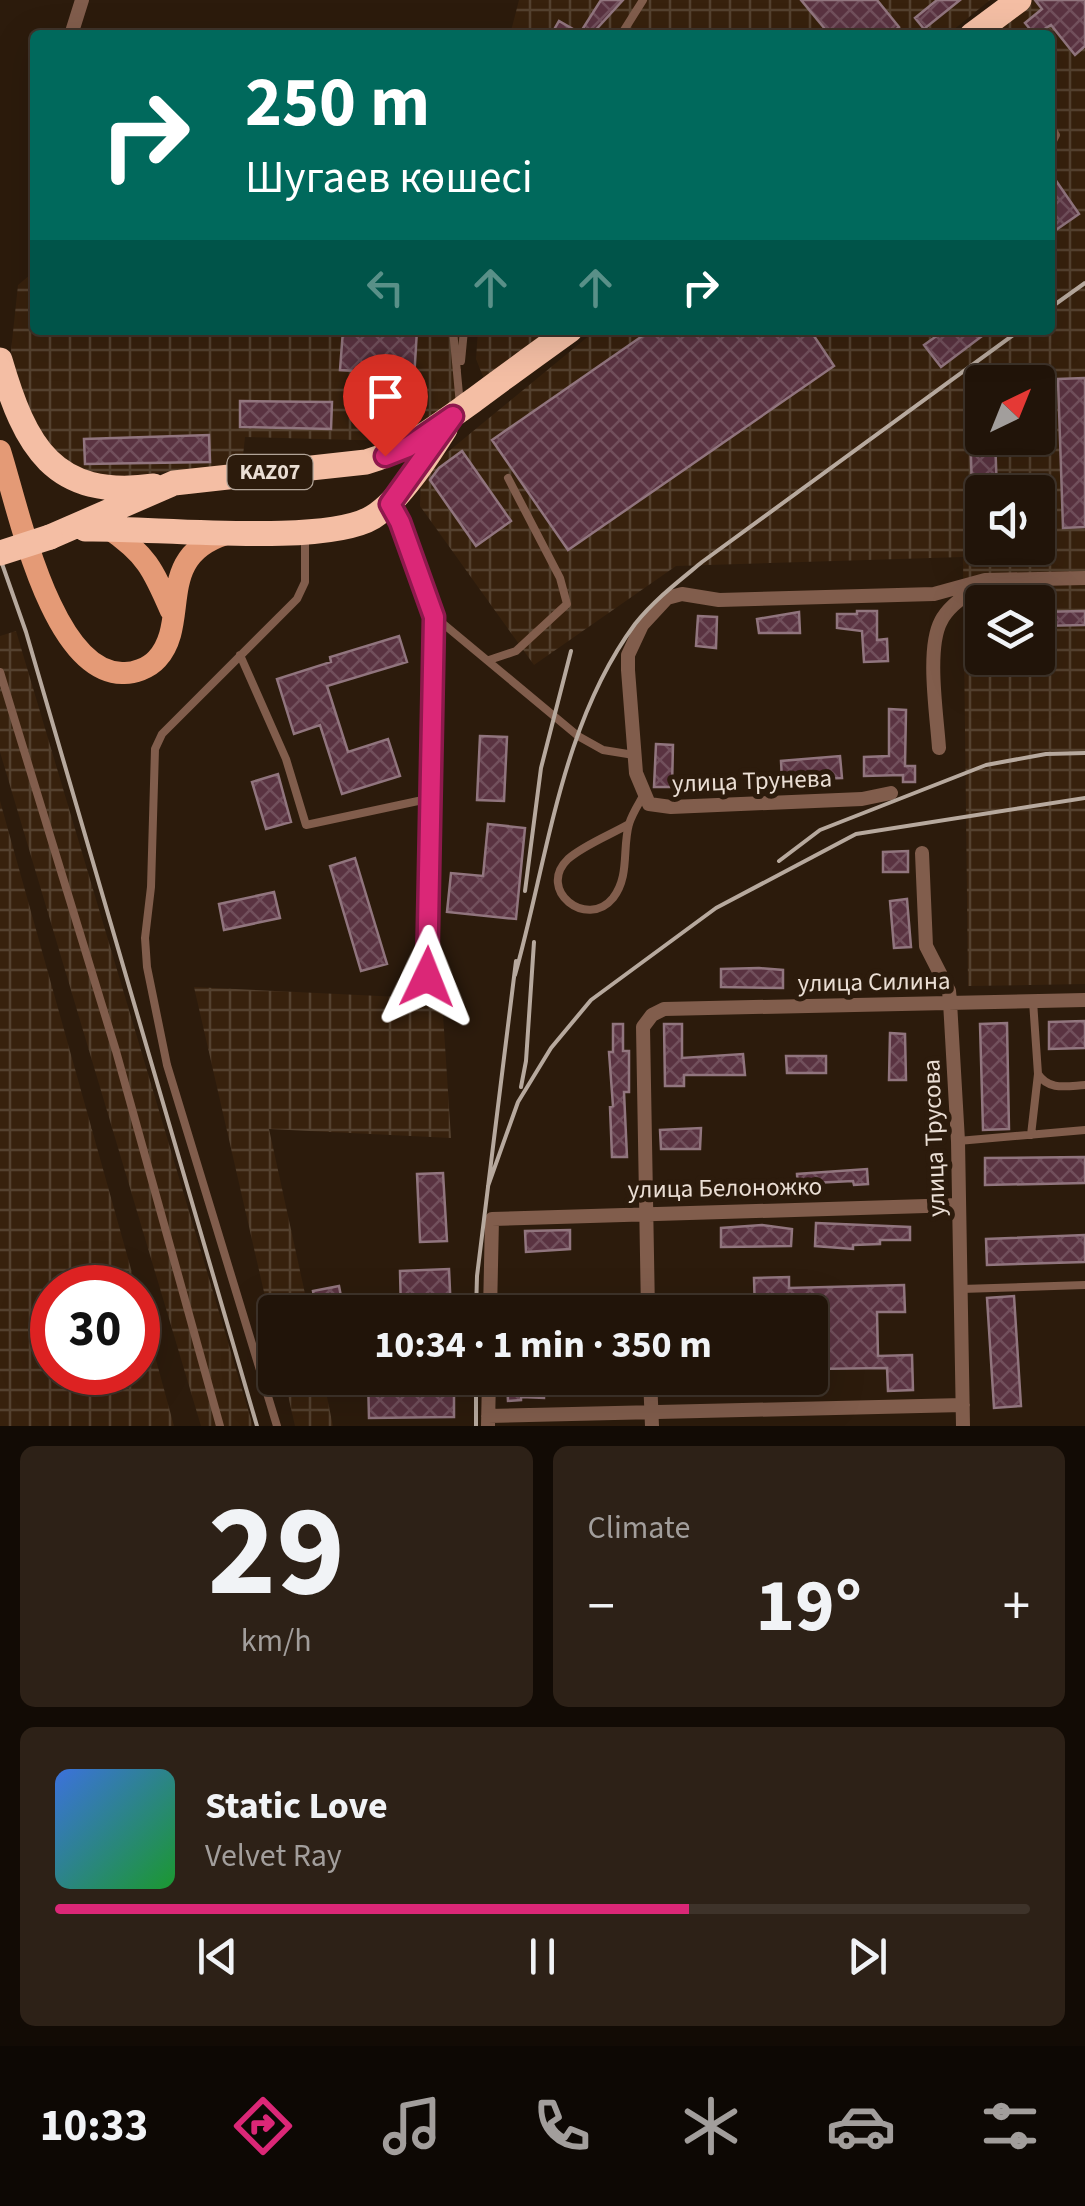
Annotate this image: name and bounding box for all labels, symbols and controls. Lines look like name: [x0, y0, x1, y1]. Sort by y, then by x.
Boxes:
text: 250 m: [245, 53, 430, 153]
icon: right: [80, 70, 210, 200]
text: Шугаев көшесі: [245, 146, 533, 210]
icon: left: [358, 260, 413, 315]
icon: ahead: [463, 260, 518, 315]
icon: ahead: [568, 260, 623, 315]
icon: right: [673, 260, 728, 315]
pin: [343, 354, 428, 457]
north arrow: [965, 365, 1055, 455]
map controls: [965, 365, 1055, 675]
icon: arrive: [358, 369, 413, 424]
road number: KAZ07: [228, 455, 312, 489]
button: sound: [965, 475, 1055, 565]
button: layers: [965, 585, 1055, 675]
street label: улица Трунева: [671, 760, 833, 802]
position arrow: [375, 925, 479, 1029]
street label: улица Силина: [797, 963, 951, 1001]
street label: улица Трусова: [913, 1058, 955, 1218]
street label: улица Белоножко: [627, 1168, 823, 1208]
speed limit sign: 30: [30, 1265, 160, 1395]
text: 10:34 · 1 min · 350 m: [374, 1318, 712, 1372]
text: 29: [208, 1460, 345, 1645]
text: Climate: [588, 1505, 690, 1551]
text: 19°: [755, 1553, 862, 1660]
text: −: [588, 1568, 615, 1646]
text: +: [1003, 1568, 1030, 1646]
text: km/h: [241, 1618, 312, 1664]
text: Static Love: [205, 1779, 388, 1833]
text: Velvet Ray: [205, 1833, 342, 1879]
icon: previous: [190, 1929, 245, 1984]
icon: pause: [515, 1929, 570, 1984]
icon: next: [840, 1929, 895, 1984]
icon: directions: [228, 2091, 298, 2161]
icon: music: [377, 2091, 447, 2161]
icon: phone: [527, 2091, 597, 2161]
icon: climate: [676, 2091, 746, 2161]
icon: car: [826, 2091, 896, 2161]
icon: filters: [975, 2091, 1045, 2161]
text: 10:33: [40, 2094, 148, 2158]

